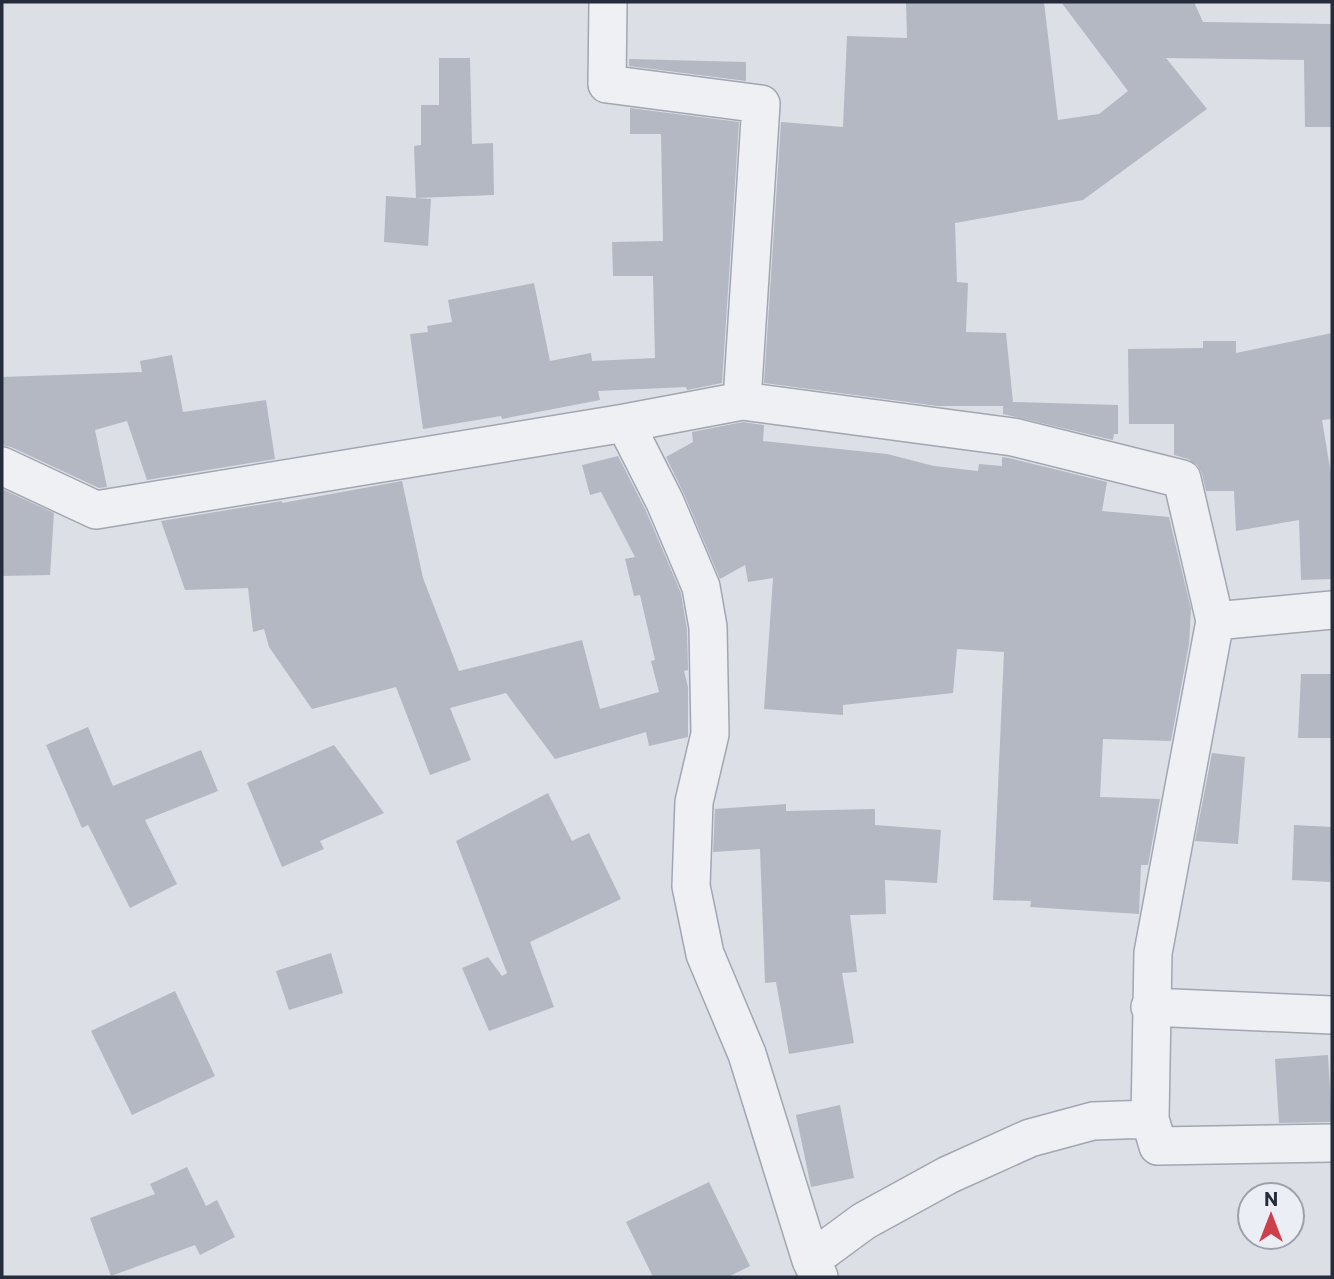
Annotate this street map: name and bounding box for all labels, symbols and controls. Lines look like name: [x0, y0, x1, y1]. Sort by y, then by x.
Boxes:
north arrow: [1236, 1181, 1306, 1251]
text: N: [1264, 1187, 1278, 1210]

